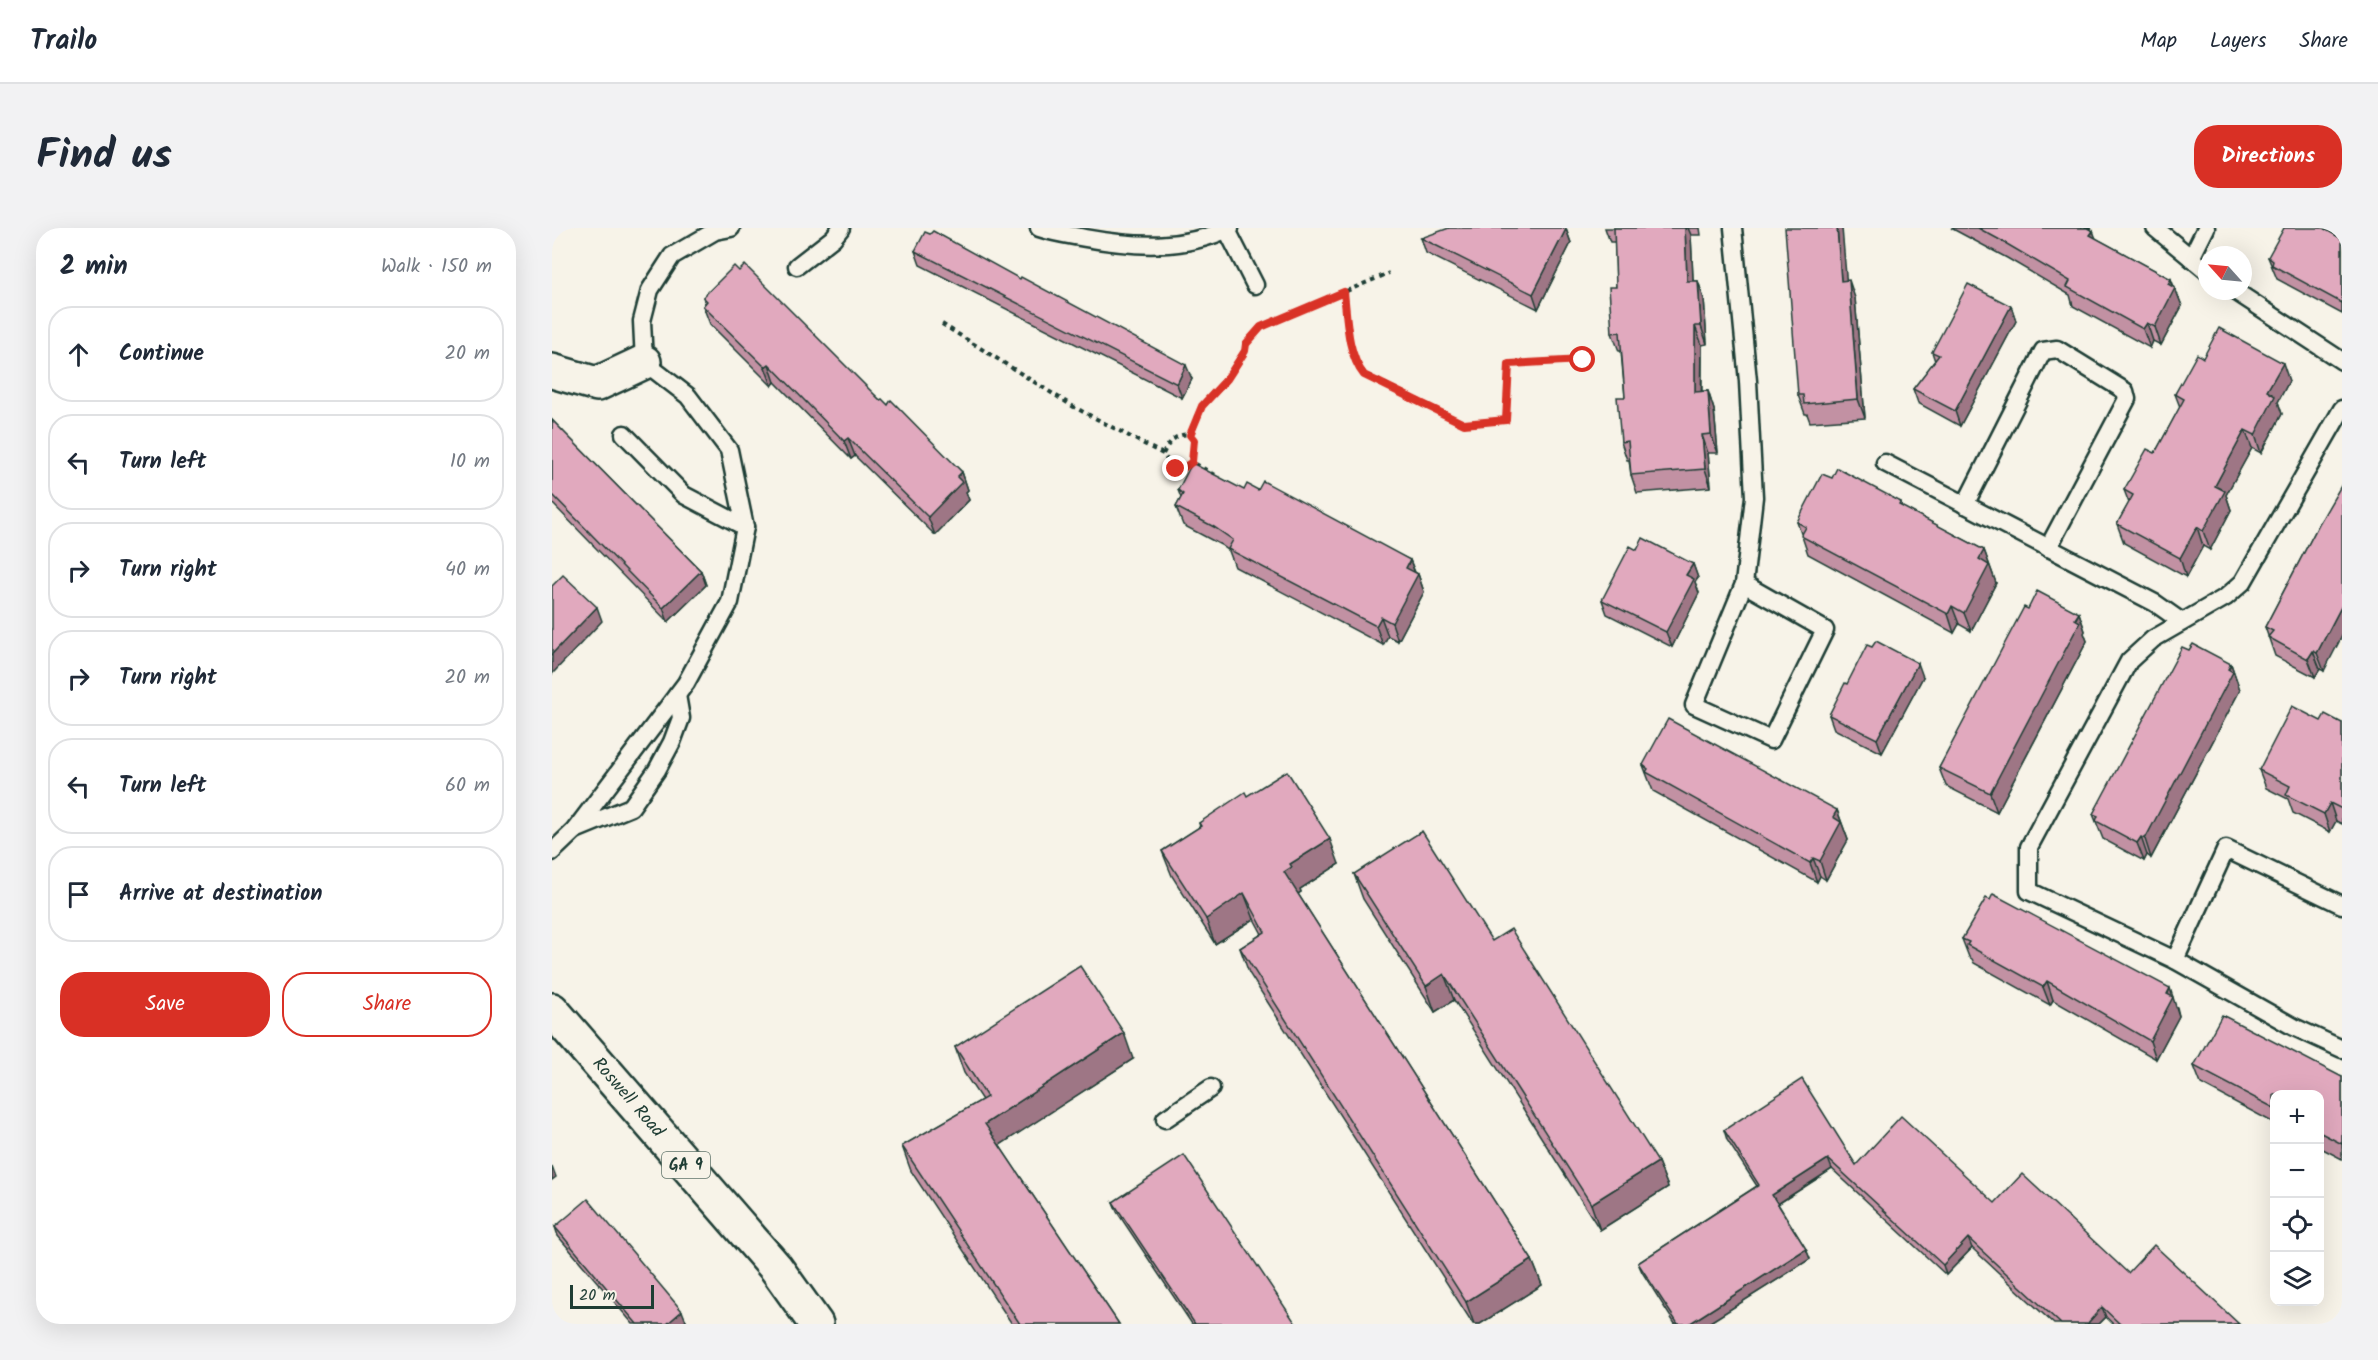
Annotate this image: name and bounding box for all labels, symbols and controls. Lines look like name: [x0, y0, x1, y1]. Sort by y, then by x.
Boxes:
text: Trailo: [30, 19, 97, 64]
text: Map: [2140, 25, 2177, 58]
text: Layers: [2210, 25, 2266, 58]
text: Share: [2299, 25, 2348, 58]
text: Find us: [36, 123, 172, 190]
button: Directions: [2194, 125, 2342, 188]
text: 2 min: [60, 246, 128, 288]
north arrow: [2198, 246, 2252, 300]
text: Walk · 150 m: [381, 251, 492, 283]
text: Continue: [119, 337, 204, 372]
icon: ahead: [62, 338, 95, 371]
text: 20 m: [444, 338, 490, 370]
route start: [1569, 346, 1595, 372]
text: Turn left: [119, 445, 206, 480]
icon: left: [62, 446, 95, 479]
text: 10 m: [450, 446, 490, 478]
route end: [1162, 455, 1188, 481]
text: Turn right: [119, 553, 217, 588]
icon: right: [62, 554, 95, 587]
text: 40 m: [445, 554, 490, 586]
text: Turn right: [119, 661, 217, 696]
icon: right: [62, 662, 95, 695]
text: 20 m: [444, 662, 490, 694]
text: Turn left: [119, 769, 206, 804]
icon: left: [62, 770, 95, 803]
text: 60 m: [445, 770, 490, 802]
text: Arrive at destination: [119, 877, 322, 912]
icon: arrive: [62, 878, 95, 911]
button: Save: [60, 972, 270, 1037]
button: Share: [282, 972, 492, 1037]
street label: Roswell Road: [585, 1051, 672, 1145]
map controls: [2270, 1090, 2324, 1306]
button: +: [2270, 1090, 2324, 1144]
button: −: [2270, 1144, 2324, 1198]
road number: GA 9: [662, 1152, 710, 1178]
button: locate: [2270, 1198, 2324, 1252]
button: layers: [2270, 1252, 2324, 1306]
scale bar: [570, 1282, 654, 1310]
text: 20 m: [579, 1283, 615, 1308]

